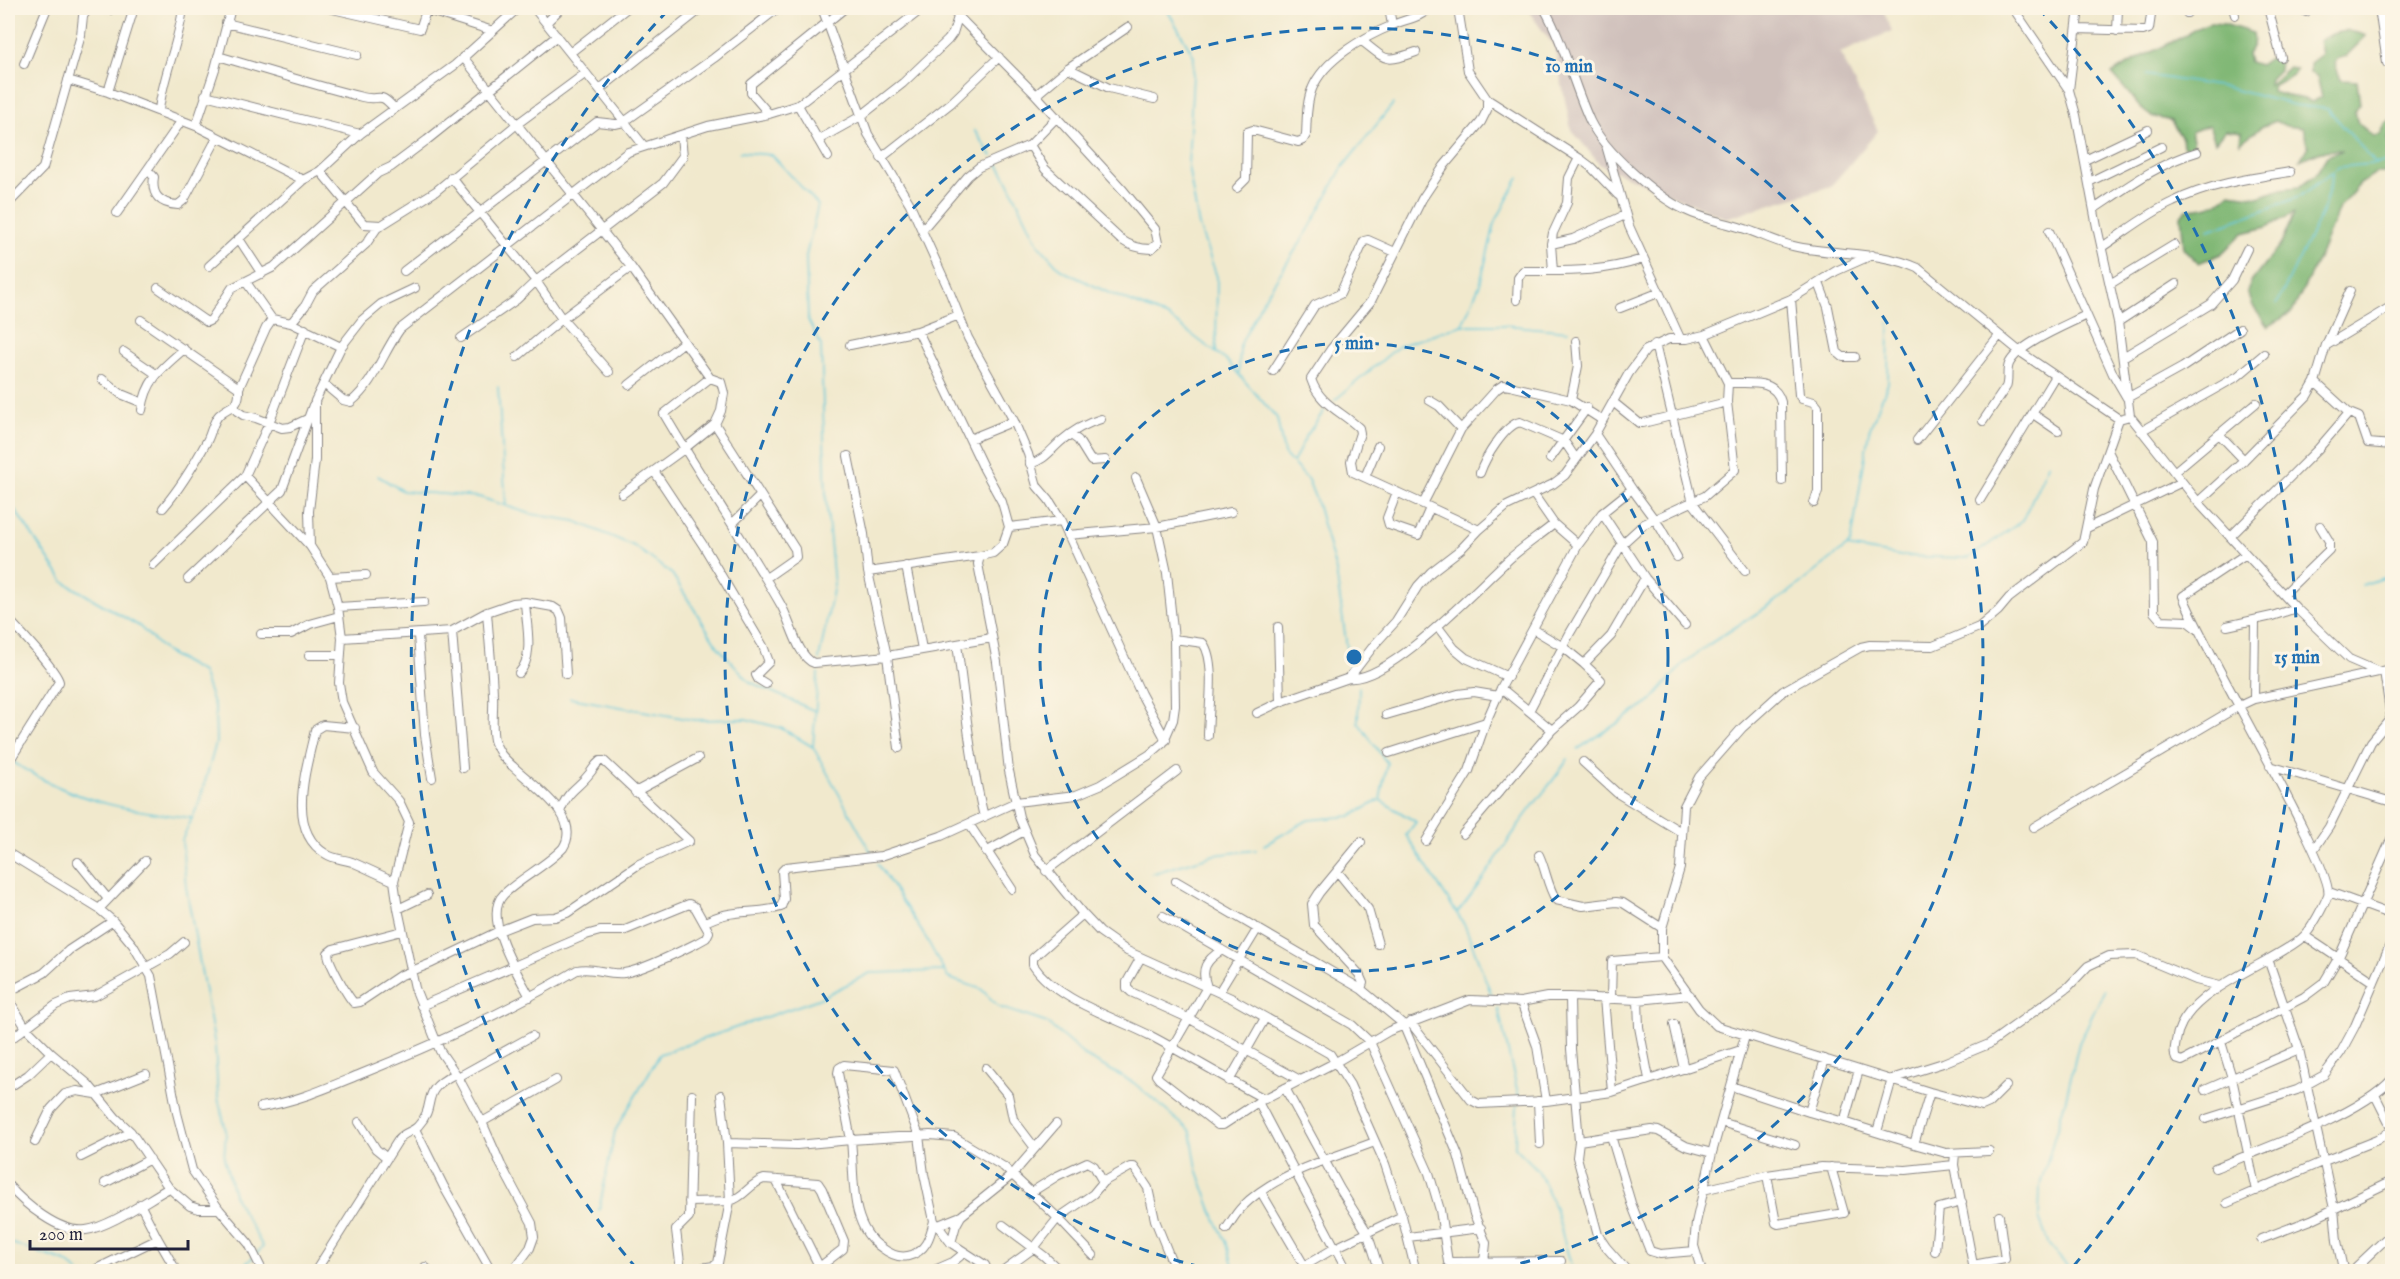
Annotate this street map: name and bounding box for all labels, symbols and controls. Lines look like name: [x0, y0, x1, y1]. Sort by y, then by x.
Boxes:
text: 10 min: [1545, 56, 1593, 79]
text: 5 min: [1335, 333, 1374, 356]
centre of rings: [1344, 647, 1364, 667]
text: 15 min: [2274, 647, 2320, 670]
scale bar: [30, 1213, 188, 1251]
text: 200 m: [39, 1224, 83, 1247]

